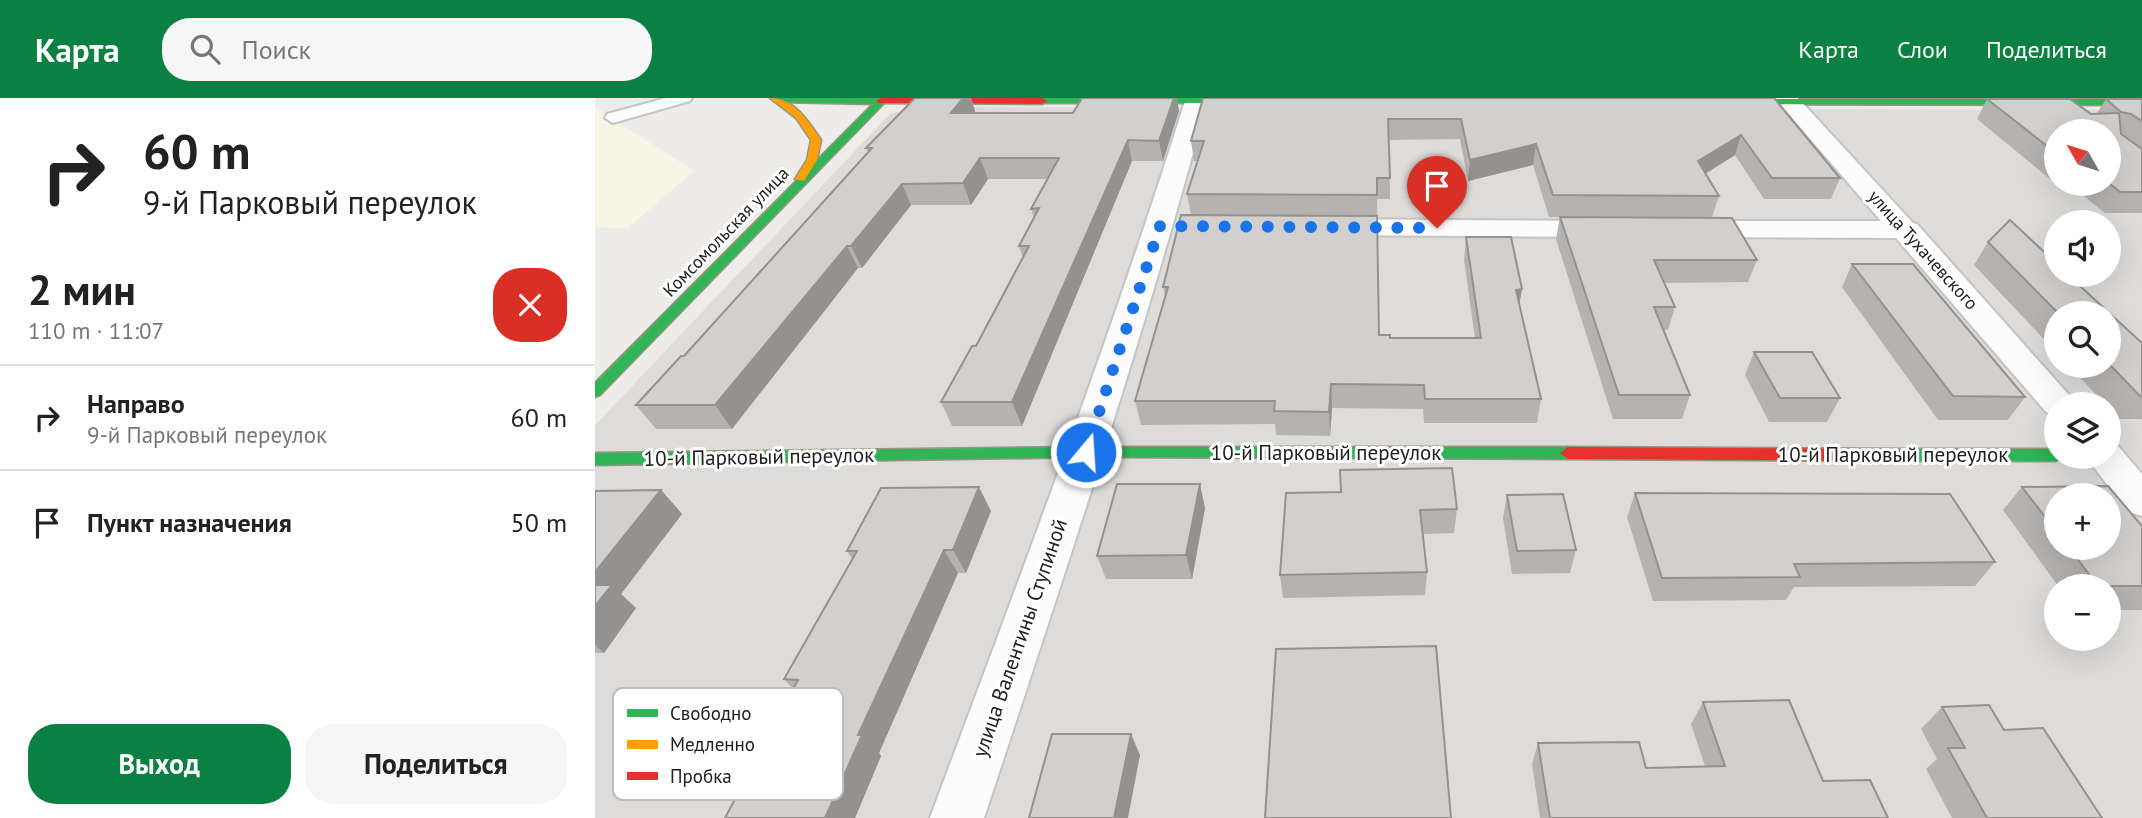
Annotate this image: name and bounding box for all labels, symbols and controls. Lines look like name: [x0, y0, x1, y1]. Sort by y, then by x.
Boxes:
search box: [162, 18, 652, 81]
text: Карта: [35, 28, 120, 71]
icon: search: [186, 30, 224, 68]
text: Поиск: [242, 33, 311, 66]
text: Карта: [1798, 34, 1859, 65]
text: Слои: [1897, 34, 1948, 65]
text: Поделиться: [1986, 34, 2107, 65]
text: 60 m: [143, 119, 250, 183]
north arrow: [2044, 119, 2121, 196]
map controls: [2044, 119, 2121, 651]
icon: right: [28, 126, 119, 217]
pin: [1407, 156, 1467, 228]
street label: Комсомольская улица: [658, 162, 794, 301]
icon: arrive: [1418, 167, 1456, 205]
text: 9-й Парковый переулок: [143, 181, 477, 223]
street label: улица Тухачевского: [1864, 185, 1983, 314]
button: sound: [2044, 210, 2121, 287]
text: 2 мин: [28, 262, 136, 317]
button: close: [493, 268, 567, 342]
button: search: [2044, 301, 2121, 378]
text: 110 m · 11:07: [28, 316, 164, 345]
text: Направо: [87, 387, 185, 420]
button: layers: [2044, 392, 2121, 469]
icon: right: [28, 399, 66, 437]
text: 60 m: [511, 401, 567, 434]
position arrow: [1049, 415, 1123, 489]
text: 9-й Парковый переулок: [87, 420, 327, 449]
street label: 10-й Парковый переулок: [1211, 439, 1441, 466]
street label: 10-й Парковый переулок: [643, 441, 874, 472]
street label: 10-й Парковый переулок: [1778, 441, 2008, 468]
button: +: [2044, 483, 2121, 560]
icon: arrive: [28, 504, 66, 542]
text: Пункт назначения: [87, 506, 292, 539]
text: 50 m: [511, 506, 567, 539]
street label: улица Валентины Ступиной: [966, 515, 1073, 761]
button: −: [2044, 574, 2121, 651]
legend: [613, 688, 843, 800]
text: Свободно: [670, 701, 752, 725]
button: Выход: [28, 724, 291, 804]
button: Поделиться: [305, 724, 567, 804]
text: Медленно: [670, 732, 755, 756]
text: Пробка: [670, 764, 732, 788]

